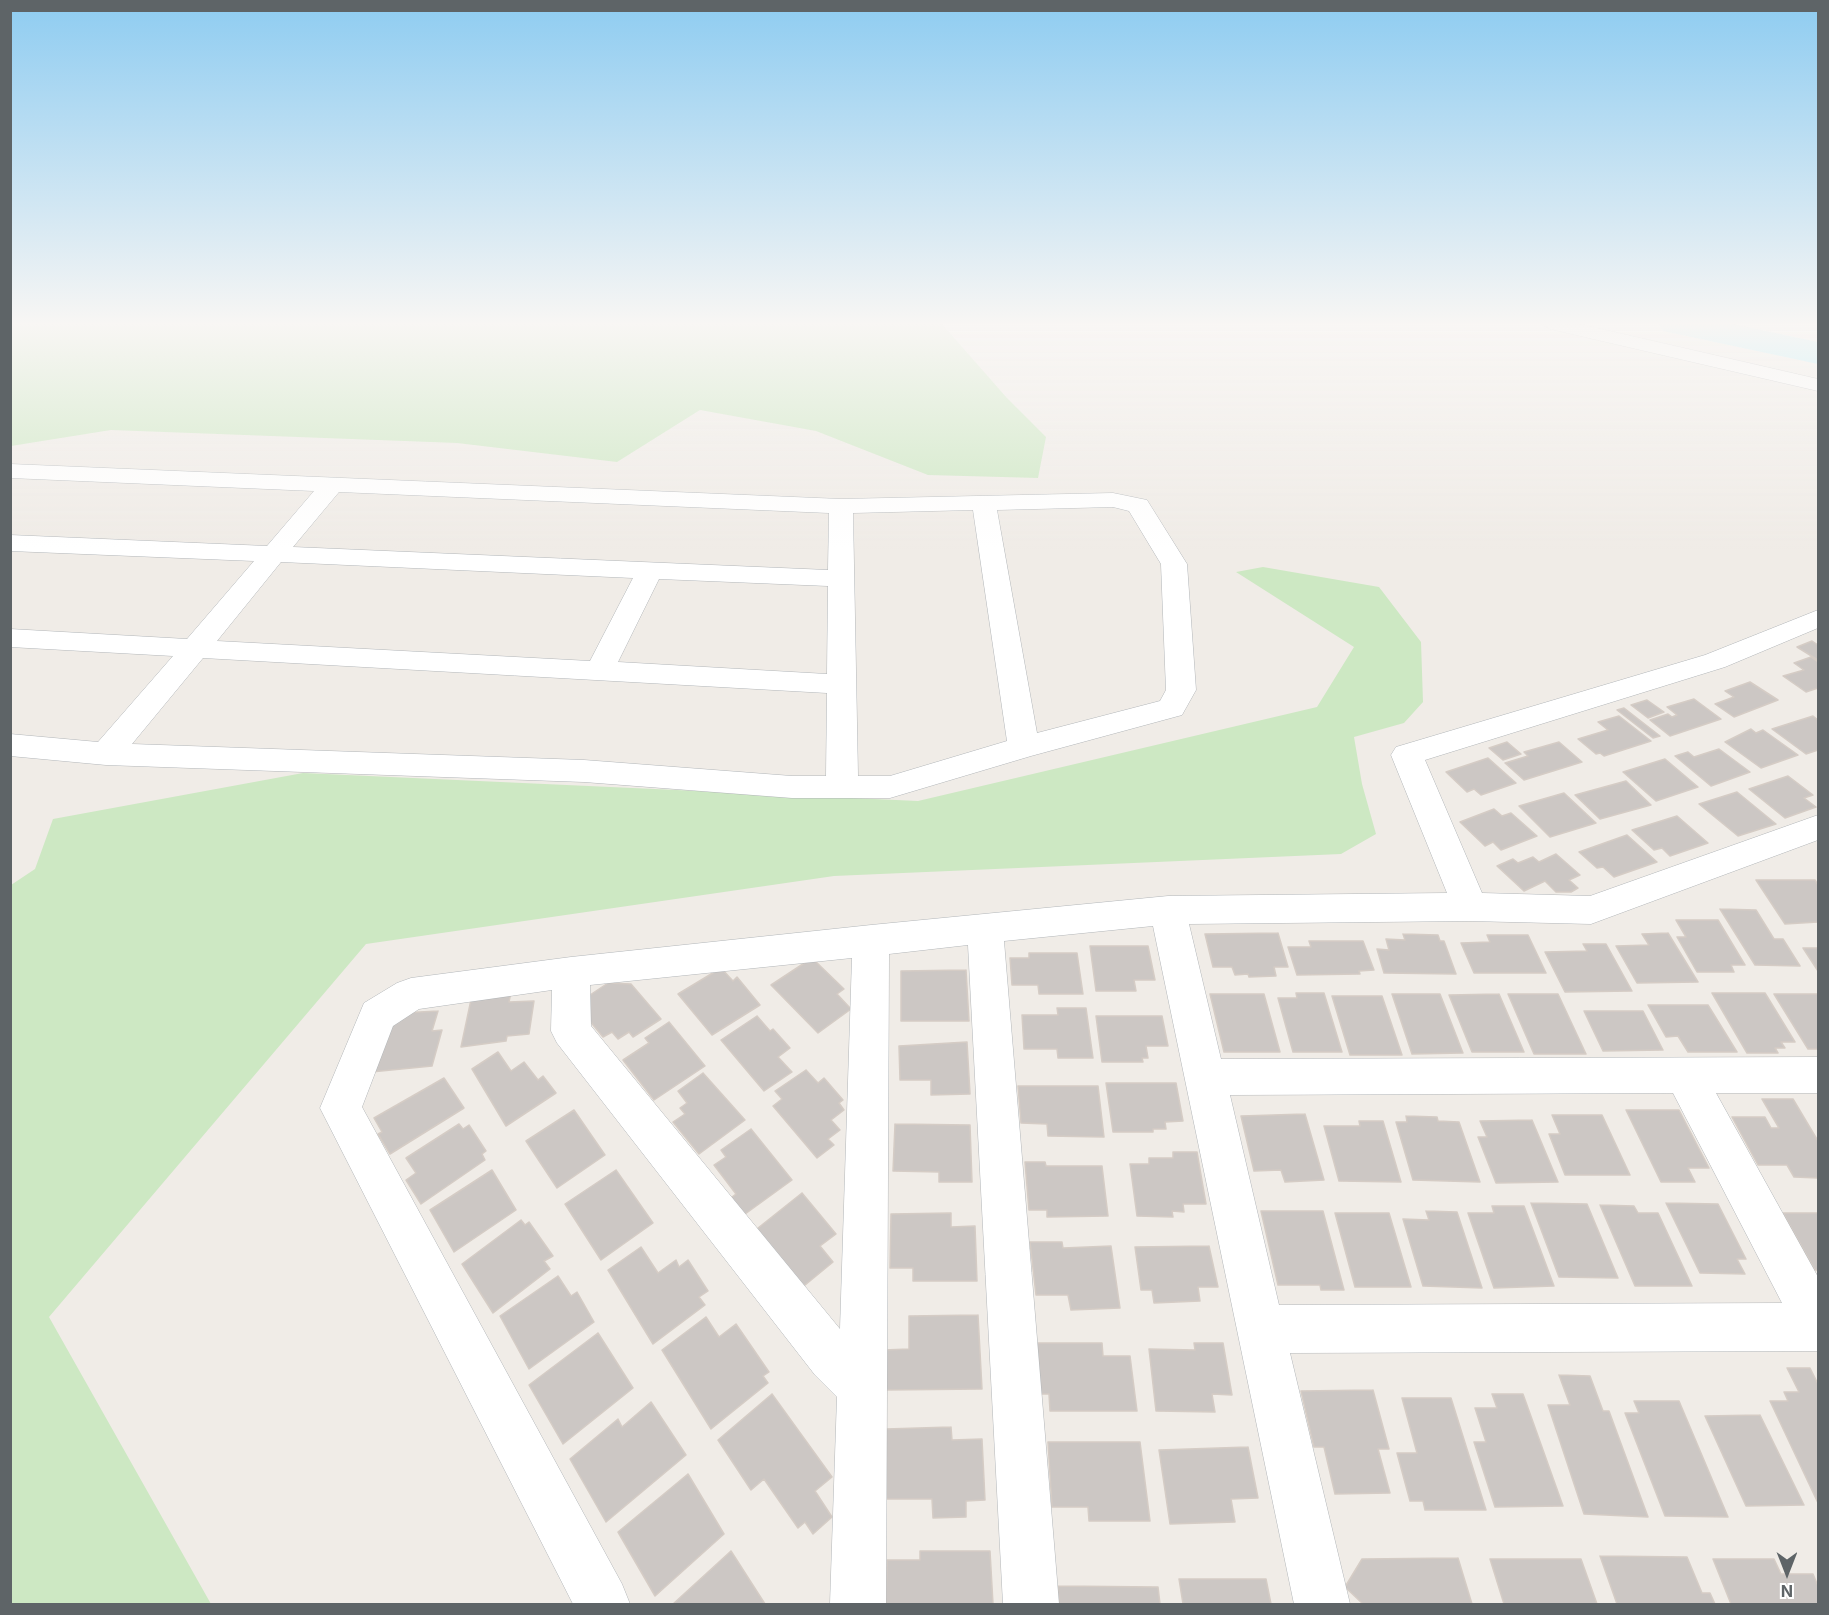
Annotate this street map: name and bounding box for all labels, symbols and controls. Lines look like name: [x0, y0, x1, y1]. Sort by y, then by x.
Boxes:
north arrow: [1757, 1543, 1817, 1603]
text: N: [1781, 1581, 1793, 1601]

